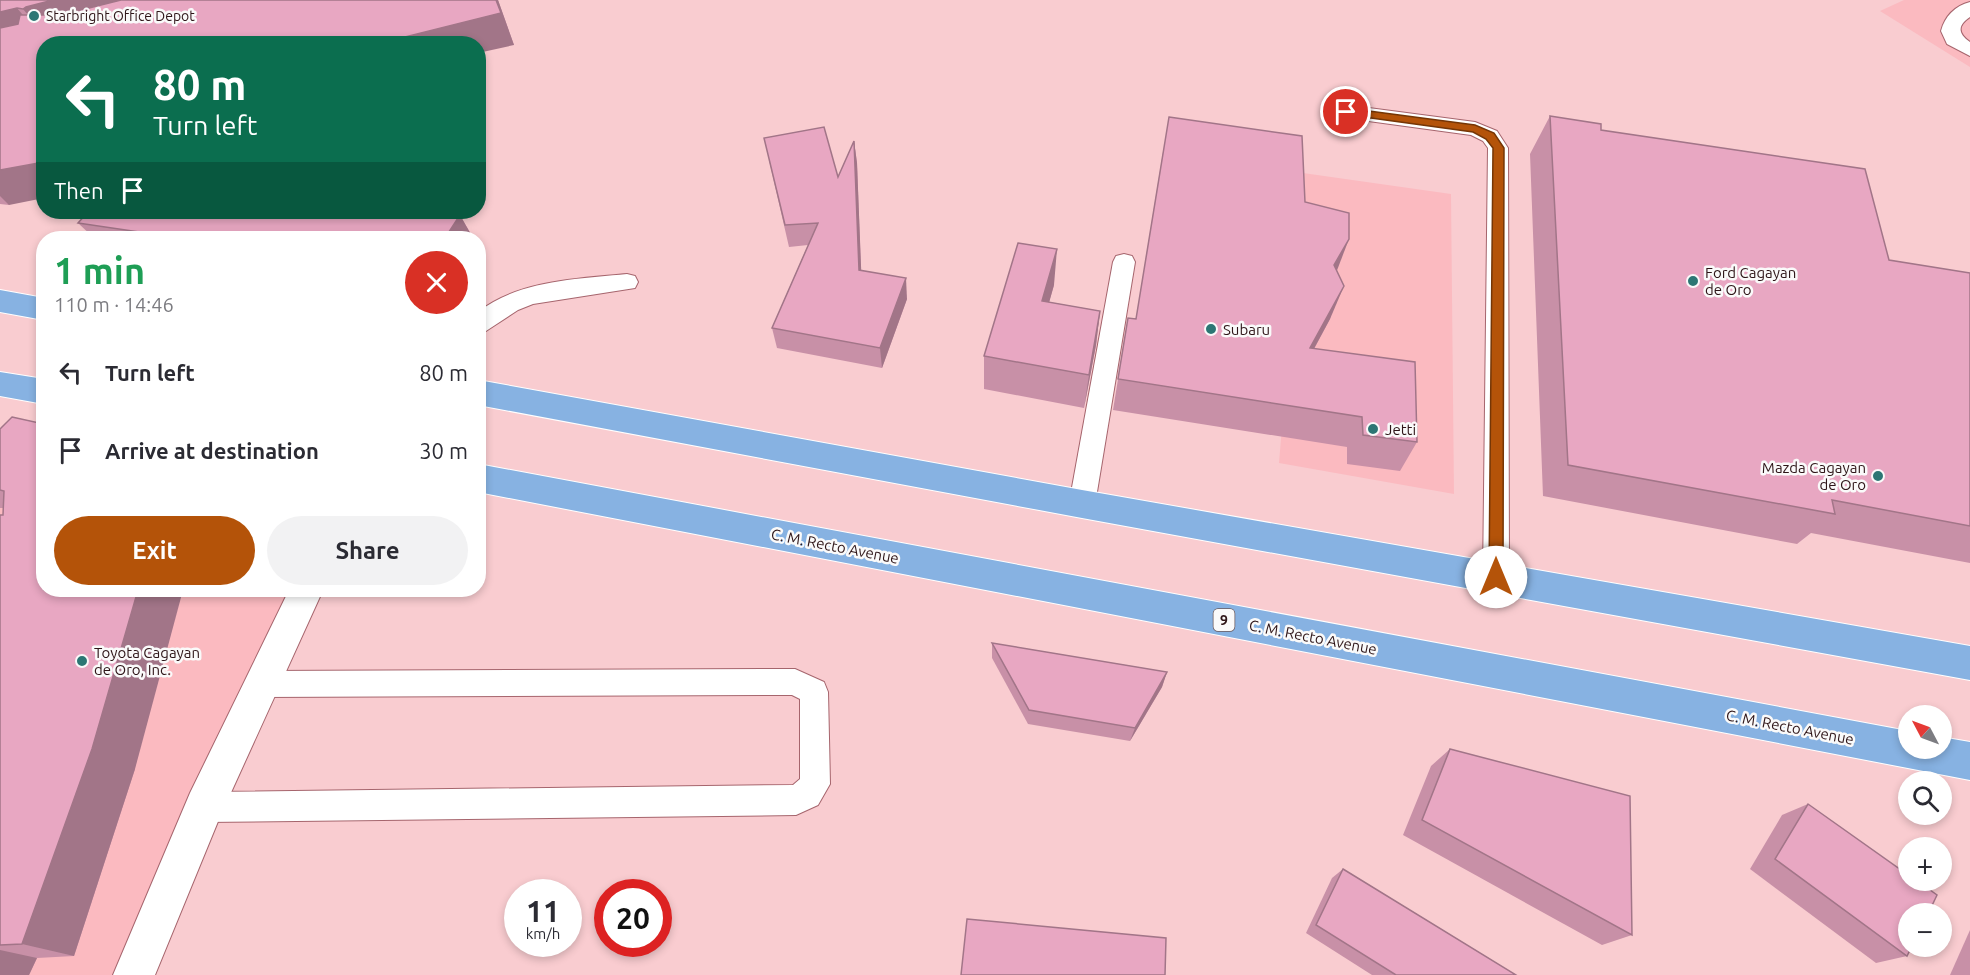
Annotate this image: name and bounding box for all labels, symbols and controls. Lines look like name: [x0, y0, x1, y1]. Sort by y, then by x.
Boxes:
place label: Starbright Office Depot: [46, 8, 195, 24]
marker: Starbright Office Depot: [27, 9, 41, 23]
icon: left: [54, 60, 132, 138]
text: 80 m: [153, 61, 247, 108]
pin: [1320, 86, 1371, 137]
icon: arrive: [1329, 95, 1362, 128]
text: Turn left: [153, 110, 257, 140]
icon: arrive: [116, 174, 149, 207]
text: Then: [54, 178, 104, 203]
text: 1 min: [54, 250, 145, 291]
button: close: [405, 251, 468, 314]
place label: Ford Cagayan de Oro: [1705, 264, 1796, 298]
marker: Ford Cagayan de Oro: [1686, 274, 1700, 288]
text: 110 m · 14:46: [54, 293, 174, 316]
place label: Subaru: [1223, 321, 1270, 338]
marker: Subaru: [1204, 322, 1218, 336]
icon: left: [54, 356, 87, 389]
text: Turn left: [105, 360, 195, 385]
text: 80 m: [419, 360, 468, 385]
place label: Jetti: [1385, 421, 1416, 438]
marker: Jetti: [1366, 422, 1380, 436]
icon: arrive: [54, 434, 87, 467]
text: Arrive at destination: [105, 438, 319, 463]
text: 30 m: [419, 438, 468, 463]
place label: Mazda Cagayan de Oro: [1762, 459, 1866, 493]
marker: Mazda Cagayan de Oro: [1871, 469, 1885, 483]
button: Exit: [54, 516, 255, 585]
button: Share: [267, 516, 468, 585]
street label: C. M. Recto Avenue: [770, 525, 900, 567]
position arrow: [1464, 545, 1528, 609]
road number: 9: [1214, 609, 1234, 631]
street label: C. M. Recto Avenue: [1248, 616, 1378, 658]
place label: Toyota Cagayan de Oro, Inc.: [94, 644, 200, 678]
marker: Toyota Cagayan de Oro, Inc.: [75, 654, 89, 668]
north arrow: [1898, 705, 1952, 759]
map controls: [1898, 705, 1952, 957]
street label: C. M. Recto Avenue: [1725, 706, 1855, 748]
button: search: [1898, 771, 1952, 825]
button: +: [1898, 837, 1952, 891]
speed limit sign: 20: [594, 879, 672, 957]
text: 11: [526, 894, 560, 928]
button: −: [1898, 903, 1952, 957]
text: km/h: [526, 925, 560, 942]

